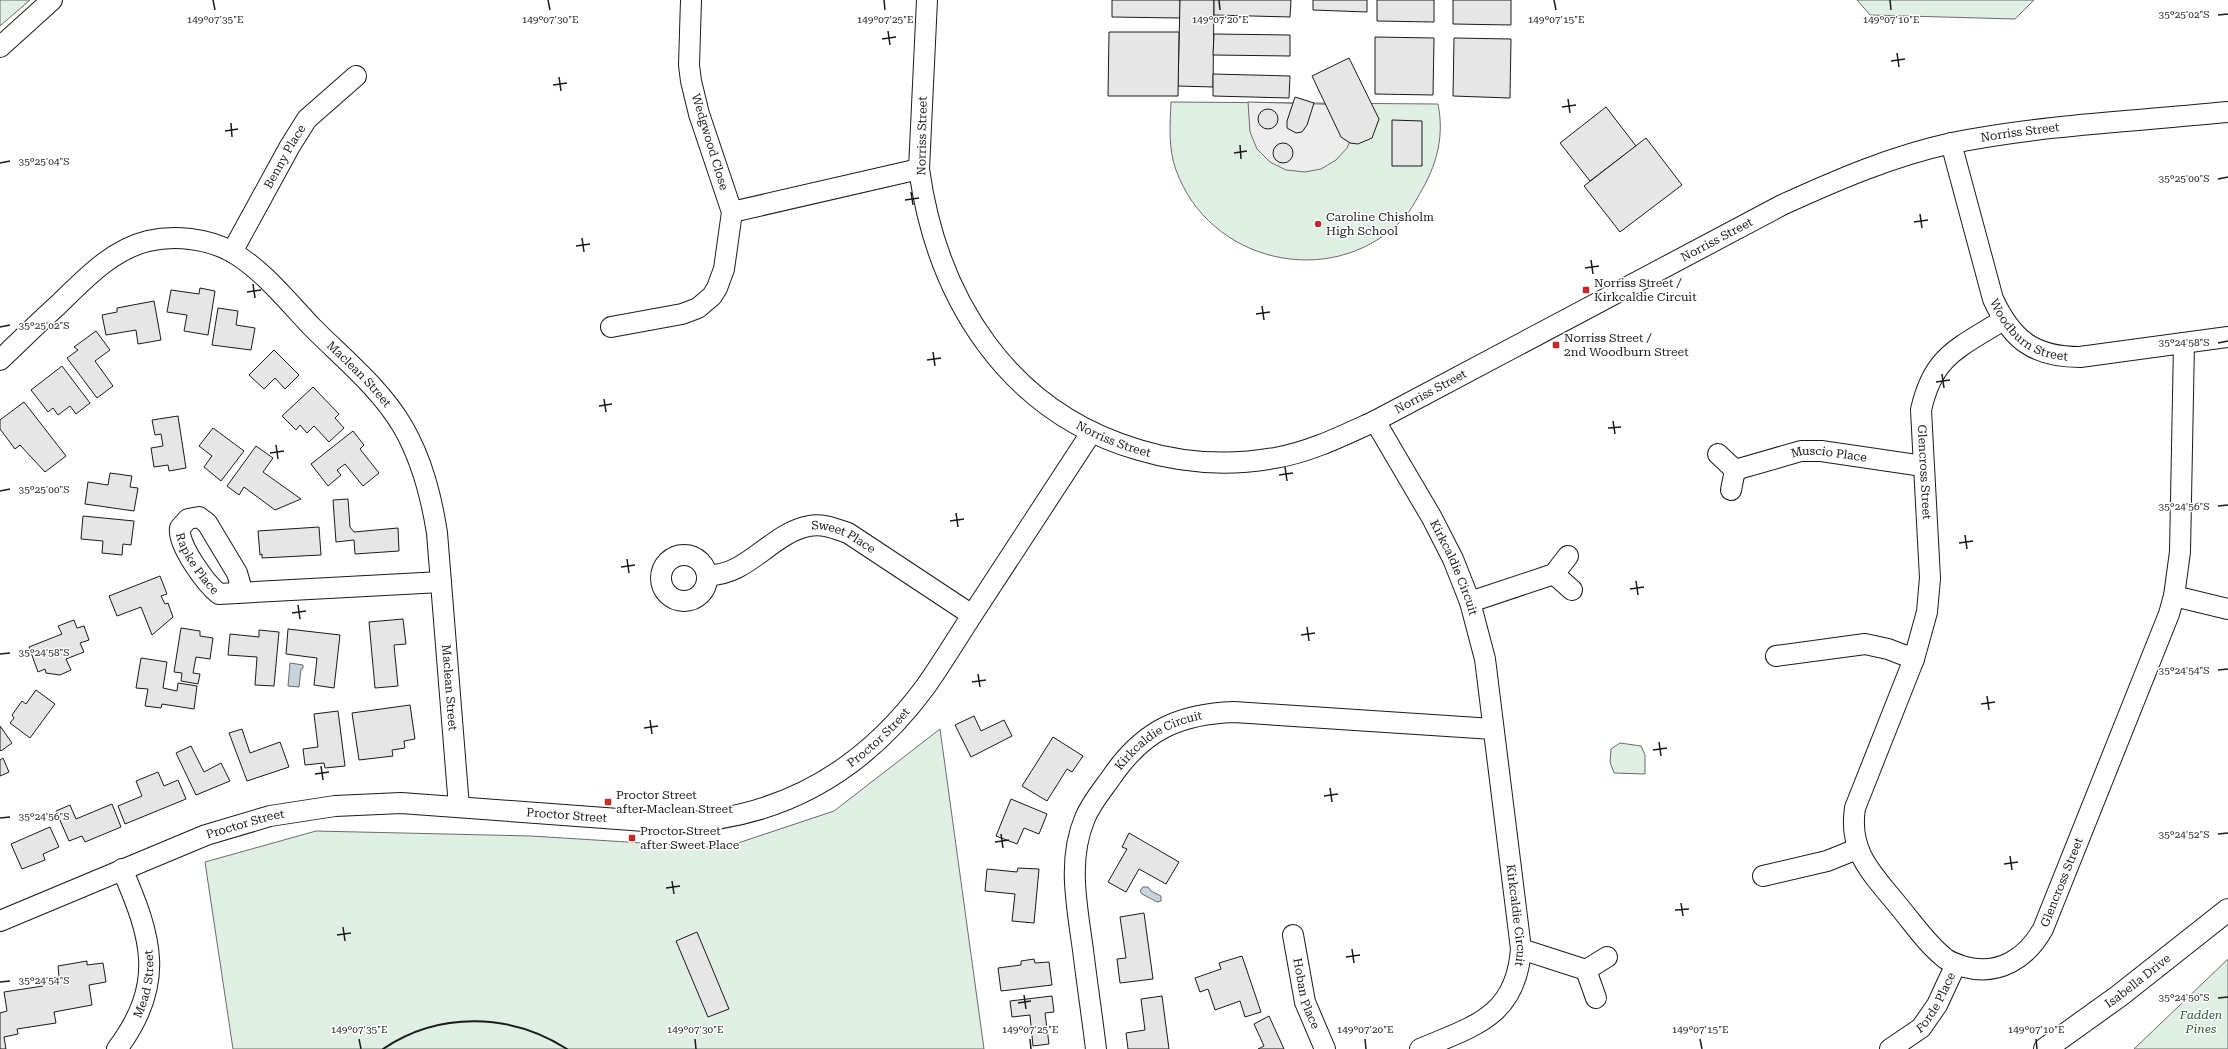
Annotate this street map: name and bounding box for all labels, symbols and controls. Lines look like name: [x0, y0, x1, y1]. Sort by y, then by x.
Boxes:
text: 35°25'02"S: [2159, 9, 2209, 20]
text: 149°07'35"E: [187, 14, 243, 25]
text: 149°07'30"E: [522, 14, 578, 25]
text: 149°07'25"E: [857, 14, 913, 25]
text: 149°07'20"E: [1192, 14, 1248, 25]
text: 149°07'15"E: [1528, 14, 1584, 25]
text: 149°07'10"E: [1863, 14, 1919, 25]
street label: Wedgwood Close: [689, 92, 731, 192]
street label: Norriss Street: [914, 96, 930, 176]
street label: Norriss Street: [1979, 120, 2061, 145]
street label: Benny Place: [261, 122, 309, 191]
text: 35°25'04"S: [19, 156, 69, 167]
text: 35°25'00"S: [2159, 173, 2209, 184]
place label: Caroline Chisholm High School: [1326, 210, 1434, 238]
street label: Norriss Street: [1678, 215, 1756, 264]
marker: Caroline Chisholm High School: [1313, 219, 1323, 229]
place label: Norriss Street / Kirkcaldie Circuit: [1594, 276, 1697, 304]
marker: Norriss Street / Kirkcaldie Circuit: [1581, 285, 1591, 295]
street label: Woodburn Street: [1987, 297, 2069, 364]
text: 35°25'02"S: [19, 320, 69, 331]
place label: Norriss Street / 2nd Woodburn Street: [1564, 331, 1689, 359]
text: 35°24'58"S: [2159, 337, 2209, 348]
street label: Maclean Street: [324, 338, 394, 410]
marker: Norriss Street / 2nd Woodburn Street: [1551, 340, 1561, 350]
street label: Norriss Street: [1392, 366, 1469, 416]
street label: Norriss Street: [1073, 418, 1153, 460]
street label: Glencross Street: [1915, 424, 1934, 520]
street label: Muscio Place: [1789, 444, 1868, 465]
text: 35°25'00"S: [19, 484, 69, 495]
text: 35°24'56"S: [2159, 501, 2209, 512]
street label: Sweet Place: [811, 518, 878, 556]
street label: Kirkcaldie Circuit: [1427, 518, 1480, 617]
street label: Rapke Place: [173, 531, 222, 598]
street label: Maclean Street: [439, 644, 460, 732]
text: 35°24'58"S: [19, 647, 69, 658]
text: 35°24'54"S: [2159, 665, 2209, 676]
street label: Proctor Street: [844, 704, 913, 770]
street label: Kirkcaldie Circuit: [1112, 708, 1204, 773]
place label: Proctor Street after Maclean Street: [616, 788, 733, 816]
marker: Proctor Street after Maclean Street: [603, 797, 613, 807]
street label: Proctor Street: [526, 805, 608, 825]
street label: Proctor Street: [204, 807, 286, 842]
text: 35°24'56"S: [19, 811, 69, 822]
place label: Proctor Street after Sweet Place: [640, 824, 740, 852]
text: 35°24'52"S: [2159, 829, 2209, 840]
marker: Proctor Street after Sweet Place: [627, 833, 637, 843]
street label: Glencross Street: [2038, 835, 2086, 929]
street label: Kirkcaldie Circuit: [1504, 863, 1528, 968]
street label: Mead Street: [130, 949, 156, 1020]
street label: Isabella Drive: [2102, 951, 2174, 1011]
street label: Hoban Place: [1290, 957, 1323, 1031]
street label: Forde Place: [1914, 970, 1958, 1036]
text: 35°24'54"S: [19, 975, 69, 986]
text: 35°24'50"S: [2159, 992, 2209, 1003]
park label: Fadden Pines: [2179, 1008, 2222, 1036]
text: 149°07'35"E: [331, 1024, 387, 1035]
text: 149°07'30"E: [667, 1024, 723, 1035]
text: 149°07'25"E: [1002, 1024, 1058, 1035]
text: 149°07'20"E: [1337, 1024, 1393, 1035]
text: 149°07'15"E: [1672, 1024, 1728, 1035]
text: 149°07'10"E: [2008, 1024, 2064, 1035]

